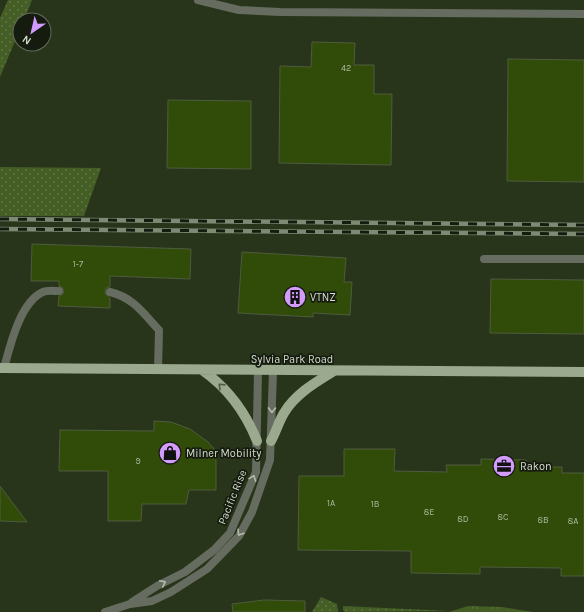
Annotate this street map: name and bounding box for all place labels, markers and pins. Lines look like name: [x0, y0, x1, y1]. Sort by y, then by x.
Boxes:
building icon: VTNZ: [282, 284, 308, 310]
place label: VTNZ: [310, 291, 336, 304]
shop icon: Milner Mobility: [157, 440, 183, 466]
place label: Milner Mobility: [186, 447, 261, 460]
office icon: Rakon: [491, 453, 517, 479]
place label: Rakon: [520, 460, 552, 473]

